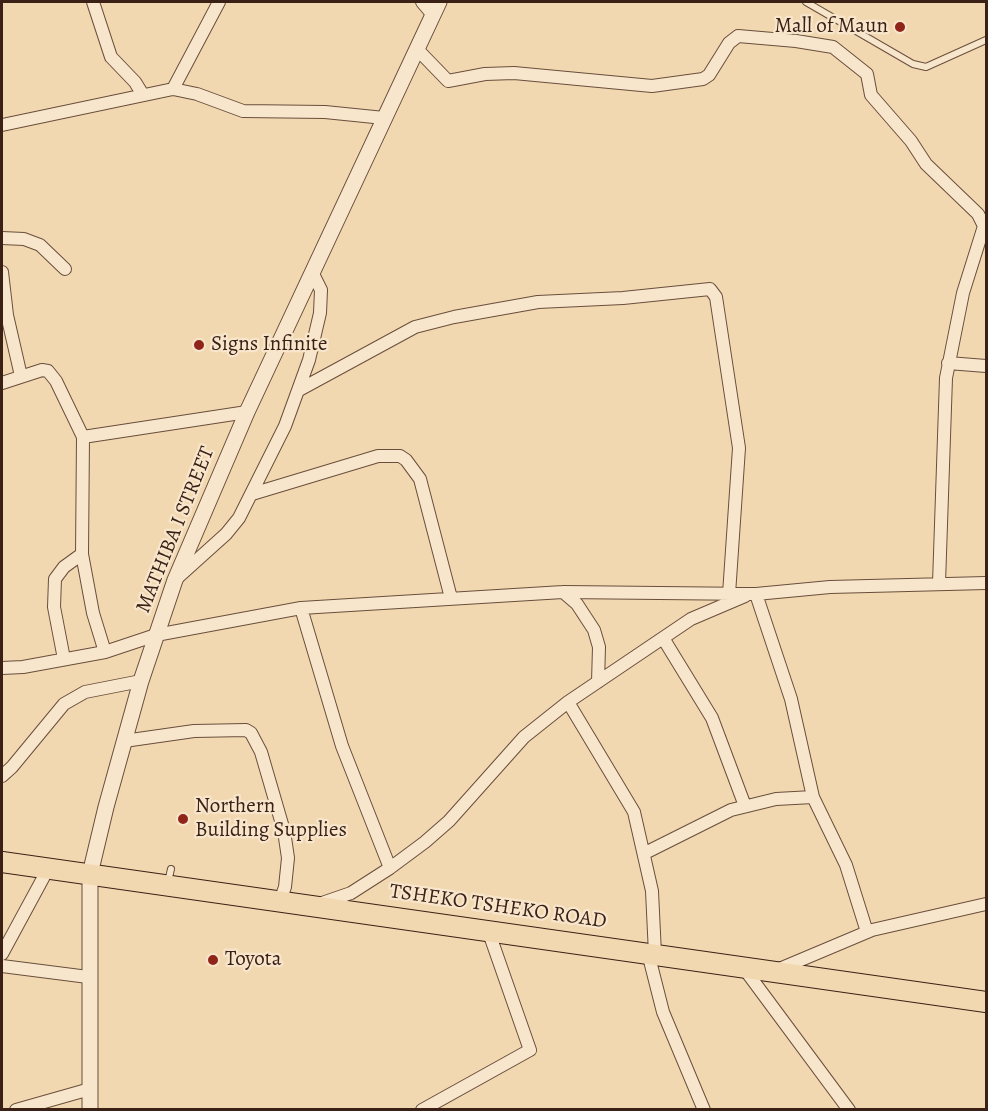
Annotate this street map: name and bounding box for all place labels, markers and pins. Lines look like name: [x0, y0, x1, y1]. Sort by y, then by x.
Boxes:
place label: Mall of Maun: [774, 14, 888, 40]
marker: Mall of Maun: [893, 20, 907, 34]
place label: Signs Infinite: [211, 332, 327, 358]
marker: Signs Infinite: [192, 338, 206, 352]
place label: Northern Building Supplies: [195, 794, 347, 844]
marker: Northern Building Supplies: [176, 812, 190, 826]
place label: Toyota: [225, 947, 282, 973]
marker: Toyota: [206, 953, 220, 967]

